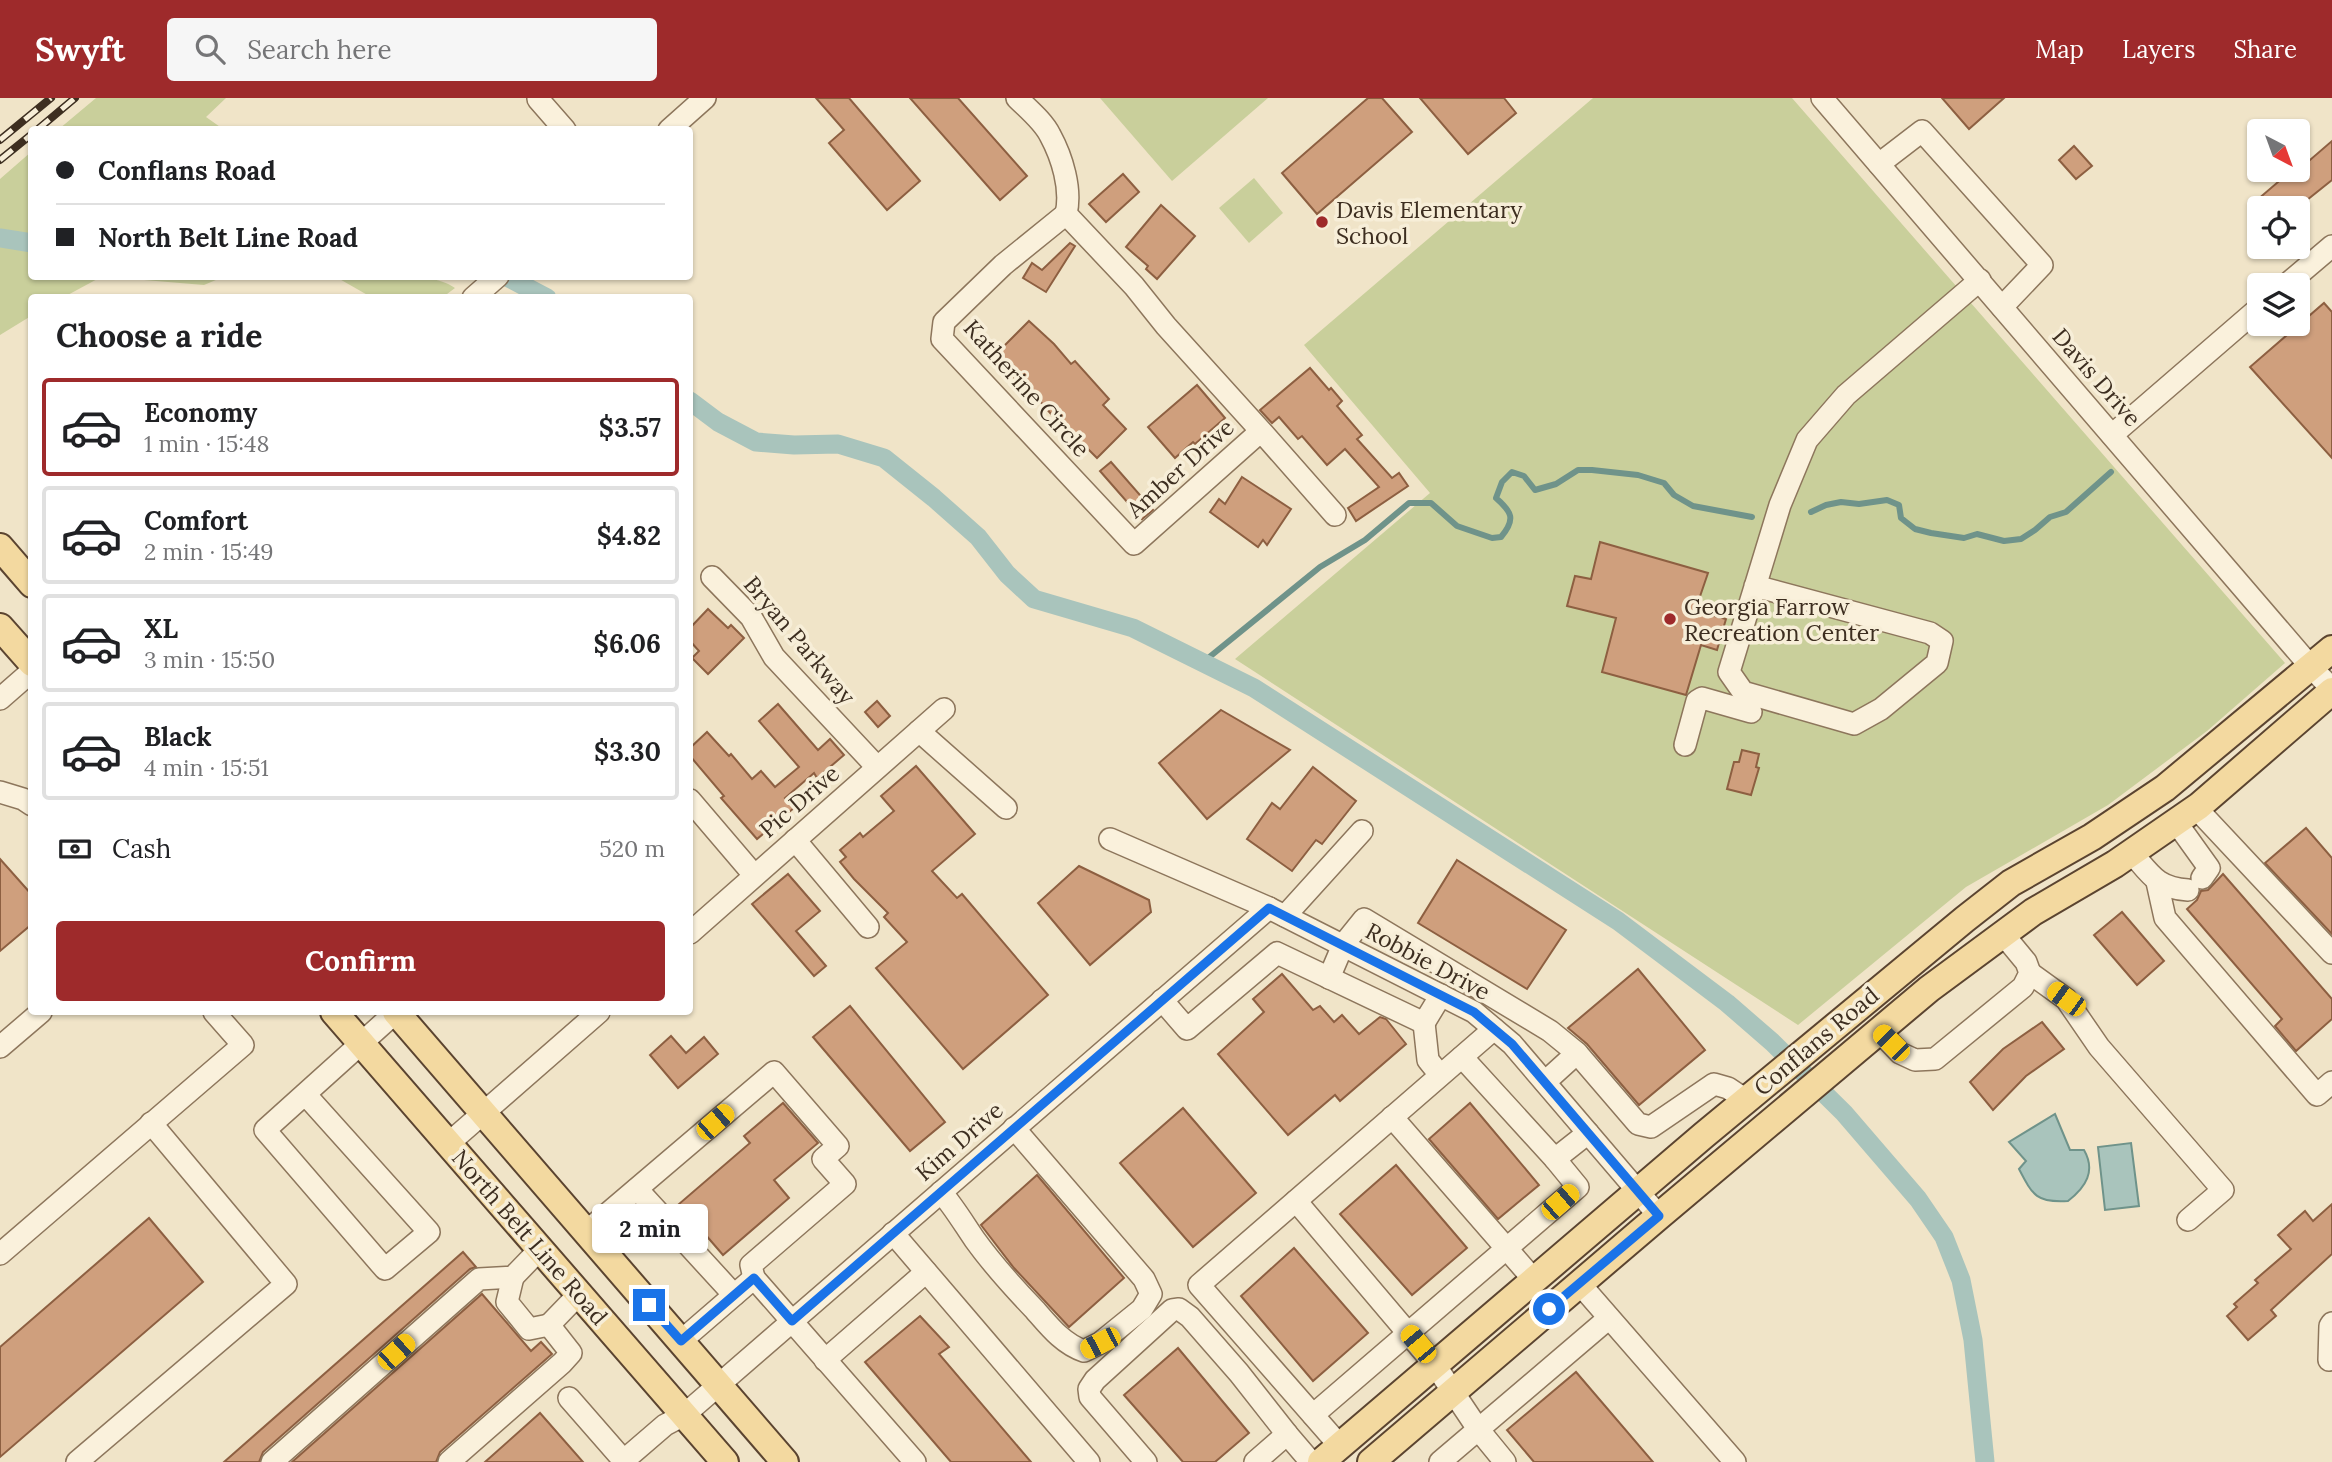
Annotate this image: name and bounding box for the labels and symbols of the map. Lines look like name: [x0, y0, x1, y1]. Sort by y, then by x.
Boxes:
north arrow: [2247, 119, 2310, 182]
place label: Davis Elementary School: [1336, 195, 1523, 250]
marker: Davis Elementary School: [1314, 214, 1330, 230]
street label: Katherine Circle: [958, 313, 1096, 463]
street label: Davis Drive: [2046, 322, 2148, 432]
street label: Amber Drive: [1120, 412, 1240, 524]
street label: Bryan Parkway: [738, 570, 863, 711]
place label: Georgia Farrow Recreation Center: [1684, 592, 1879, 647]
marker: Georgia Farrow Recreation Center: [1662, 611, 1678, 627]
street label: Pic Drive: [753, 758, 845, 844]
street label: Robbie Drive: [1361, 916, 1495, 1006]
car: [2043, 978, 2090, 1020]
street label: Conflans Road: [1748, 980, 1885, 1102]
car: [1869, 1021, 1914, 1065]
street label: Kim Drive: [909, 1095, 1009, 1187]
car: [693, 1100, 738, 1144]
street label: North Belt Line Road: [446, 1143, 614, 1331]
car: [1538, 1180, 1583, 1224]
callout: 2 min: [591, 1204, 707, 1252]
route end: [633, 1289, 665, 1321]
route start: [1533, 1293, 1565, 1325]
car: [1397, 1321, 1440, 1367]
car: [1077, 1324, 1124, 1362]
car: [374, 1330, 419, 1374]

